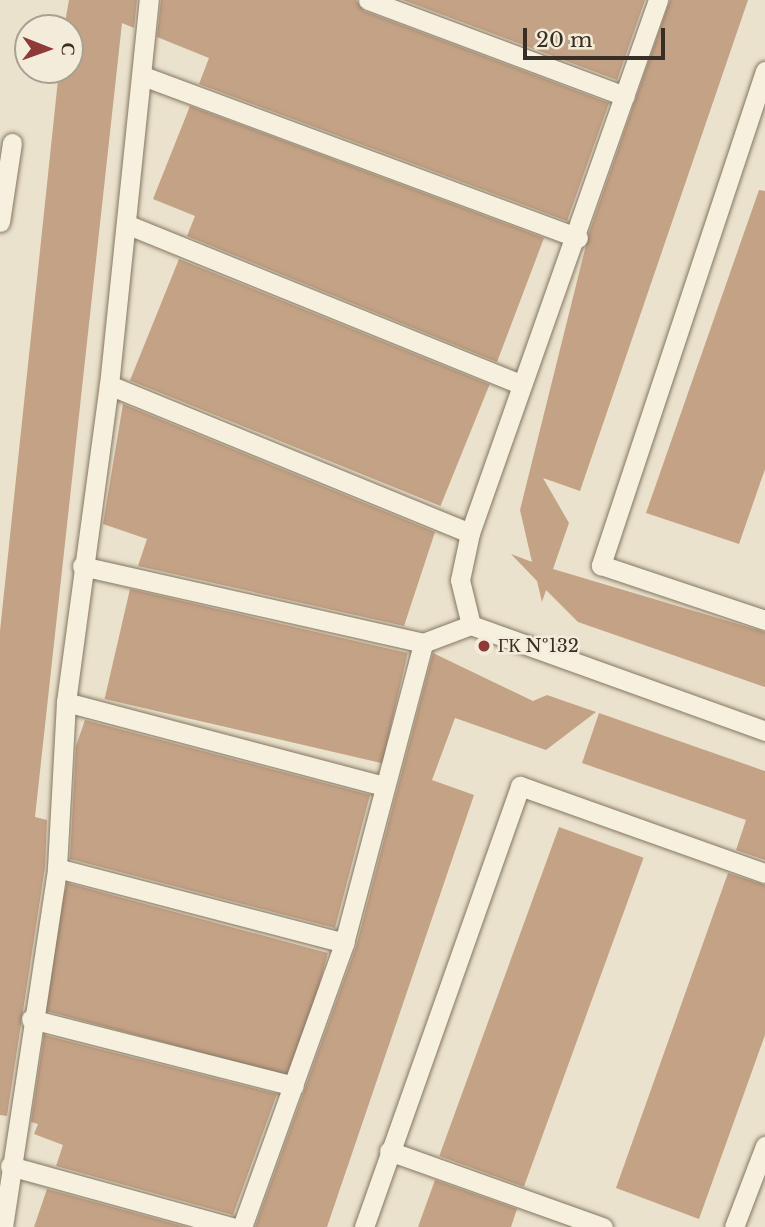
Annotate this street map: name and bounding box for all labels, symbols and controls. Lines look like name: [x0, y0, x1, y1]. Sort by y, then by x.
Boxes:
north arrow: [14, 14, 84, 84]
scale bar: [527, 14, 669, 58]
text: 20 m: [536, 27, 593, 53]
text: С: [57, 42, 80, 56]
place label: ГК №132: [498, 635, 579, 657]
marker: ГК №132: [476, 638, 492, 654]

